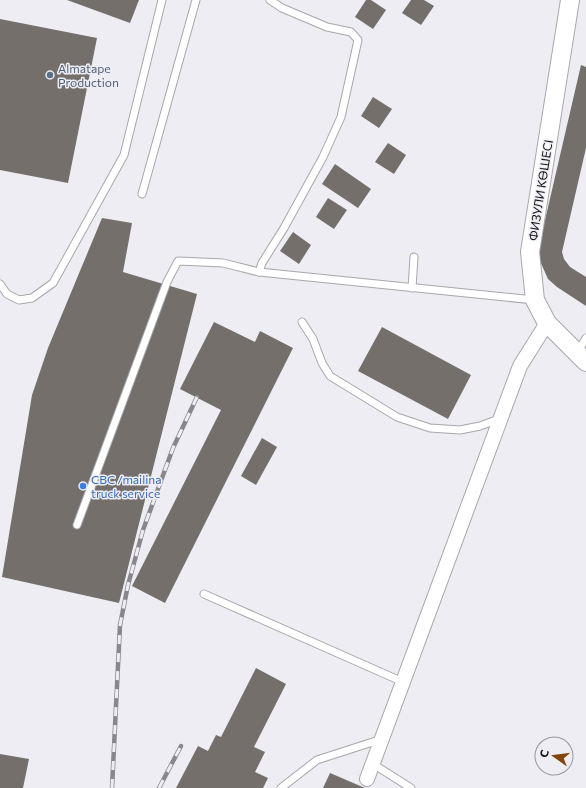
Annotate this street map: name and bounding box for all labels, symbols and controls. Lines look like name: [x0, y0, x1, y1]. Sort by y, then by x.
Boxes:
place label: Almatape Production: [58, 61, 119, 89]
marker: Almatape Production: [45, 70, 55, 80]
street label: ФИЗУЛИ КӨШЕСІ: [525, 139, 555, 241]
place label: CBC /mailina truck service: [91, 472, 162, 500]
marker: CBC /mailina truck service: [78, 481, 88, 491]
north arrow: [534, 736, 574, 776]
text: С: [537, 748, 551, 759]

